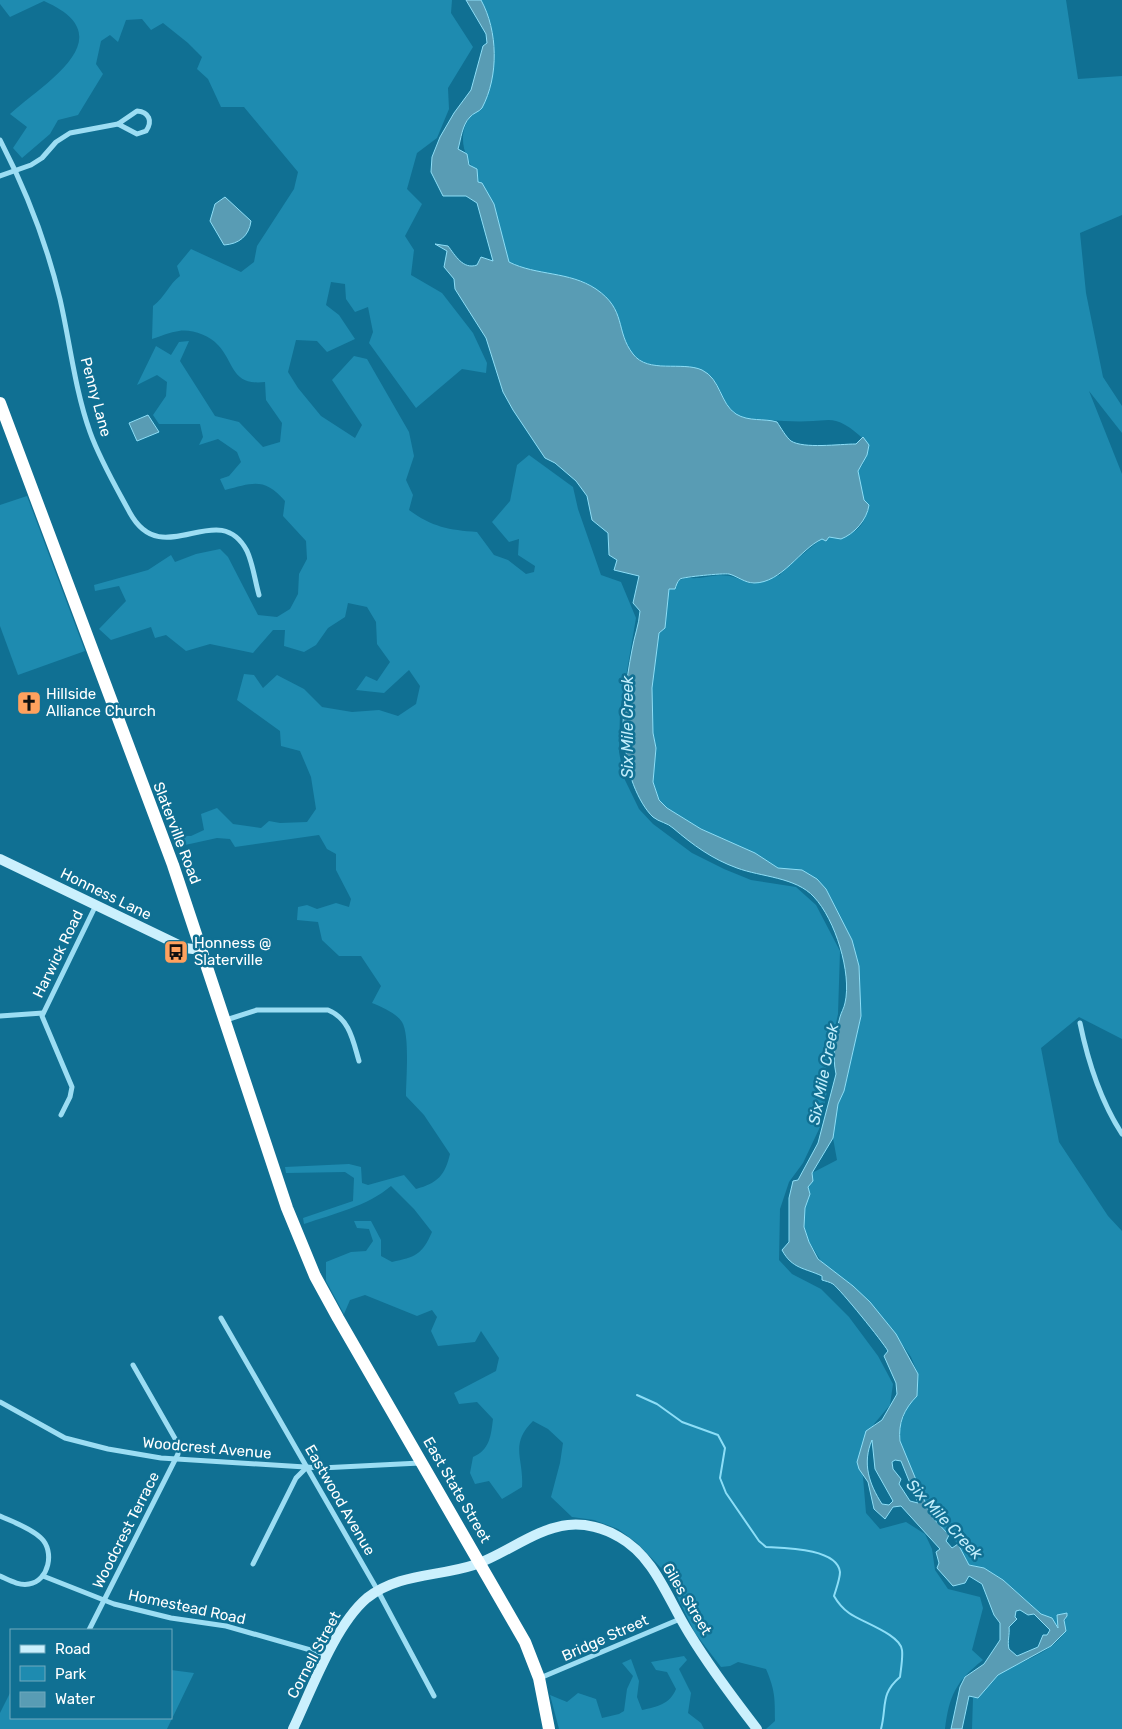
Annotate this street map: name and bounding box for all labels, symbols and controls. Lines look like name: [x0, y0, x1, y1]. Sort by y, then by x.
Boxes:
street label: Penny Lane: [77, 355, 115, 439]
water label: Six Mile Creek: [618, 675, 637, 778]
place label: Hillside Alliance Church: [46, 685, 156, 720]
church icon: Hillside Alliance Church: [16, 690, 42, 716]
street label: Slaterville Road: [149, 779, 205, 887]
street label: Honness Lane: [58, 864, 154, 924]
street label: Harwick Road: [29, 907, 87, 1001]
place label: Honness @ Slaterville: [194, 934, 271, 969]
bus stop icon: Honness @ Slaterville: [163, 939, 189, 965]
water label: Six Mile Creek: [804, 1021, 843, 1126]
street label: Woodcrest Avenue: [142, 1433, 272, 1463]
street label: East State Street: [419, 1434, 495, 1546]
street label: Eastwood Avenue: [301, 1442, 379, 1558]
street label: Woodcrest Terrace: [89, 1469, 163, 1591]
water label: Six Mile Creek: [903, 1475, 987, 1564]
street label: Giles Street: [659, 1560, 716, 1638]
street label: Homestead Road: [127, 1586, 247, 1628]
street label: Cornell Street: [283, 1608, 345, 1702]
street label: Bridge Street: [559, 1611, 651, 1665]
legend: [10, 1629, 172, 1719]
text: Road: [55, 1640, 91, 1658]
text: Park: [55, 1665, 86, 1683]
text: Water: [55, 1690, 95, 1708]

